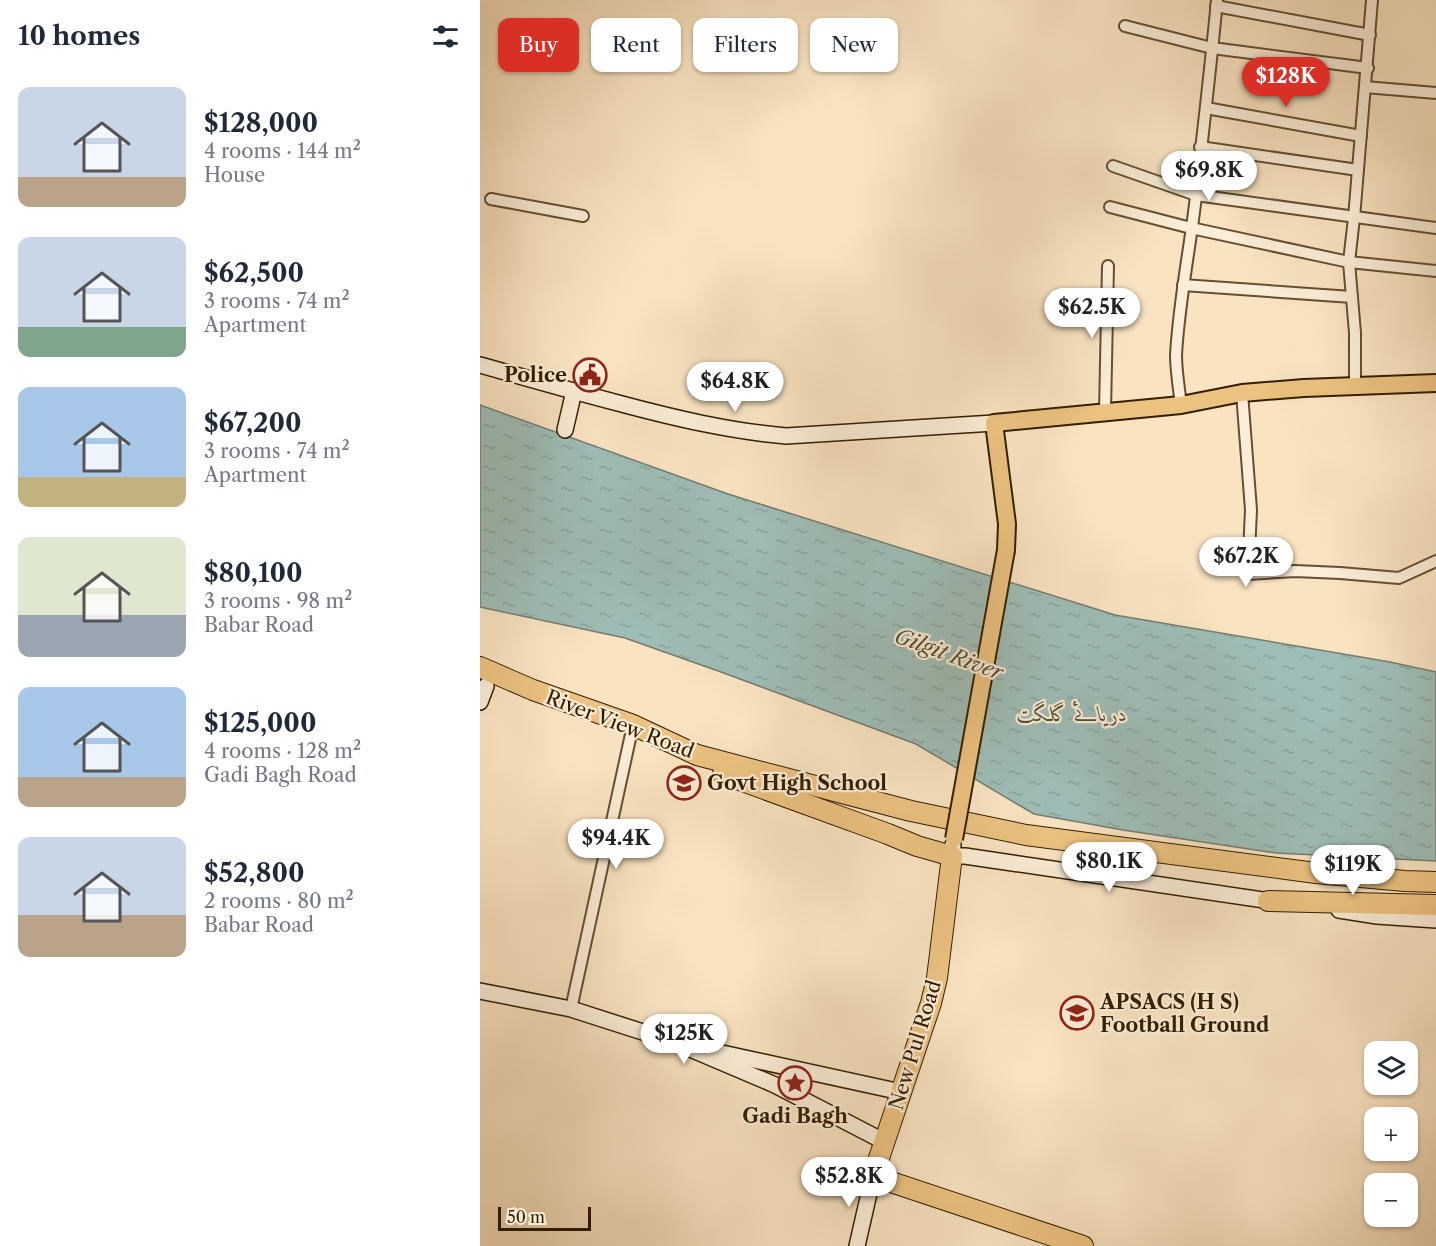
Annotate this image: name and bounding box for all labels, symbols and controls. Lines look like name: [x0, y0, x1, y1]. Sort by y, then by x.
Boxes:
chip: Buy: [498, 18, 579, 72]
chip: Rent: [591, 18, 681, 72]
chip: Filters: [693, 18, 798, 72]
chip: New: [810, 18, 898, 72]
text: 10 homes: [18, 20, 140, 52]
icon: filters: [429, 20, 462, 53]
pin: $128K: [1244, 57, 1328, 108]
text: $128K: [1256, 64, 1316, 88]
text: $128,000: [204, 107, 318, 139]
icon: home: [66, 111, 138, 183]
text: 4 rooms · 144 m²: [204, 139, 361, 163]
pin: $69.8K: [1160, 151, 1258, 202]
text: $69.8K: [1175, 158, 1243, 182]
text: House: [204, 163, 265, 187]
text: $62,500: [204, 257, 304, 289]
icon: home: [66, 261, 138, 333]
pin: $62.5K: [1043, 288, 1141, 339]
text: 3 rooms · 74 m²: [204, 289, 350, 313]
text: $62.5K: [1058, 295, 1126, 319]
text: Apartment: [204, 313, 307, 337]
public building icon: Police: [572, 357, 608, 393]
pin: $64.8K: [686, 362, 784, 413]
place label: Police: [504, 363, 567, 387]
text: $64.8K: [701, 369, 769, 393]
text: $67,200: [204, 407, 302, 439]
icon: home: [66, 411, 138, 483]
text: 3 rooms · 74 m²: [204, 439, 350, 463]
text: Apartment: [204, 463, 307, 487]
pin: $67.2K: [1197, 537, 1295, 588]
text: $67.2K: [1213, 544, 1279, 568]
text: $80,100: [204, 557, 303, 589]
icon: home: [66, 561, 138, 633]
text: 3 rooms · 98 m²: [204, 589, 352, 613]
text: Babar Road: [204, 613, 314, 637]
water label: Gilgit River: [891, 623, 1008, 686]
street label: River View Road: [543, 685, 697, 763]
water label: دریائے گلگت: [1017, 700, 1127, 727]
text: $125,000: [204, 707, 316, 739]
icon: home: [66, 711, 138, 783]
text: 4 rooms · 128 m²: [204, 739, 361, 763]
text: Gadi Bagh Road: [204, 763, 357, 787]
school or university icon: Govt High School: [666, 765, 702, 801]
place label: Govt High School: [707, 771, 887, 795]
pin: $94.4K: [567, 819, 665, 870]
text: $94.4K: [582, 826, 650, 850]
pin: $80.1K: [1060, 842, 1158, 893]
pin: $119K: [1311, 845, 1395, 896]
text: $80.1K: [1076, 849, 1142, 873]
text: $119K: [1324, 852, 1382, 876]
text: $52,800: [204, 857, 305, 889]
icon: home: [66, 861, 138, 933]
text: 2 rooms · 80 m²: [204, 889, 354, 913]
text: Babar Road: [204, 913, 314, 937]
street label: New Pul Road: [884, 977, 946, 1113]
place label: APSACS (H S) Football Ground: [1099, 990, 1270, 1037]
school or university icon: APSACS (H S) Football Ground: [1059, 995, 1095, 1031]
pin: $125K: [642, 1014, 726, 1065]
text: $125K: [655, 1021, 714, 1045]
map controls: [1364, 1041, 1418, 1227]
button: layers: [1364, 1041, 1418, 1095]
place icon: Gadi Bagh: [777, 1065, 813, 1101]
place label: Gadi Bagh: [742, 1104, 848, 1128]
button: +: [1364, 1107, 1418, 1161]
pin: $52.8K: [800, 1157, 898, 1208]
text: $52.8K: [815, 1164, 883, 1188]
button: −: [1364, 1173, 1418, 1227]
scale bar: [498, 1204, 591, 1232]
text: 50 m: [507, 1207, 545, 1227]

